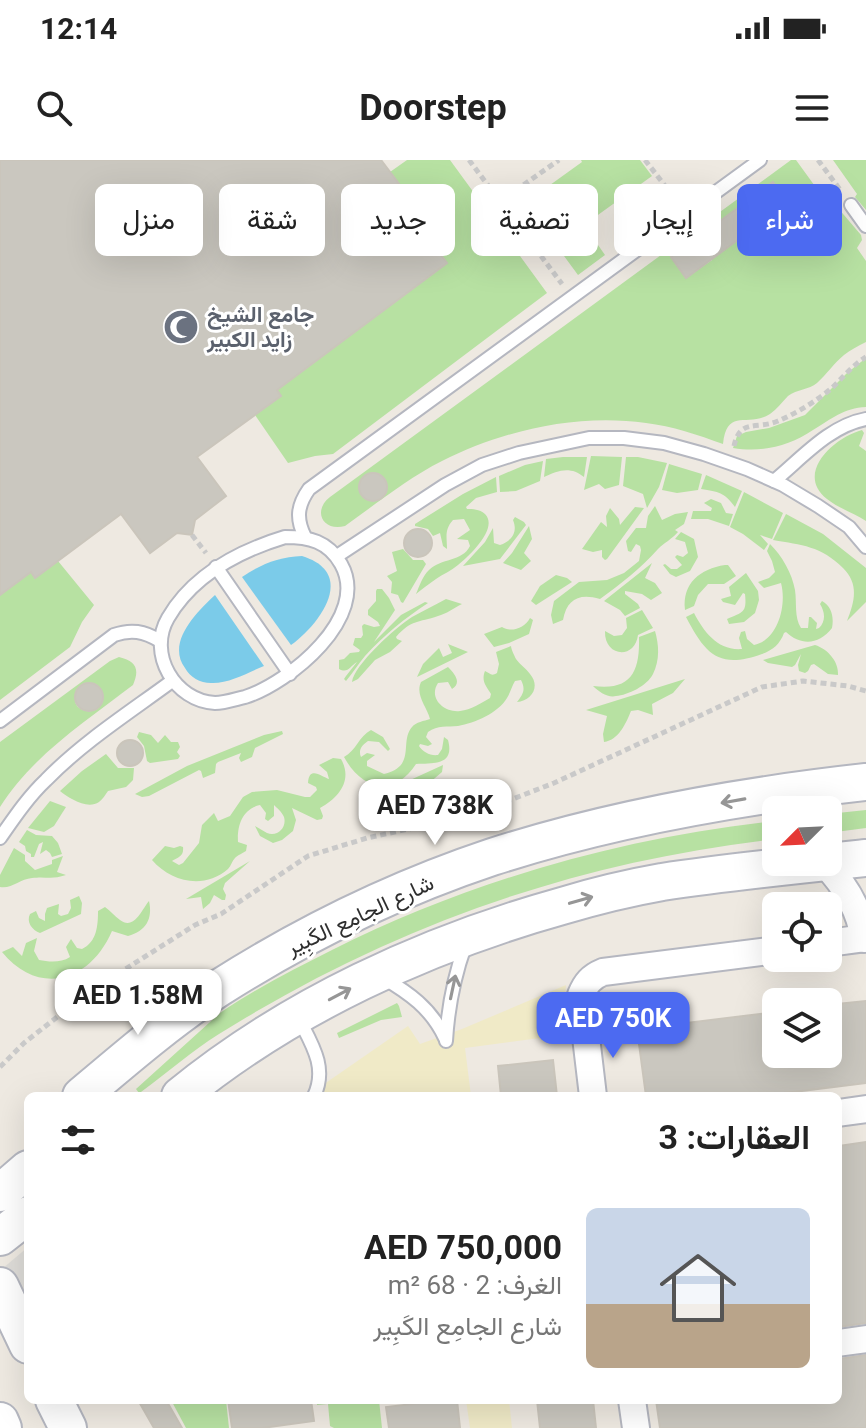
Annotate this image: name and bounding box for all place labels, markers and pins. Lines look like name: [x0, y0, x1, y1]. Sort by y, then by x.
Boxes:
place label: جامع الشيخ زايد الكبير: [206, 302, 314, 353]
mosque icon: جامع الشيخ زايد الكبير: [162, 308, 200, 346]
pin: AED 738K: [352, 779, 518, 847]
pin: AED 1.58M: [46, 969, 230, 1037]
pin: AED 750K: [530, 992, 696, 1060]

